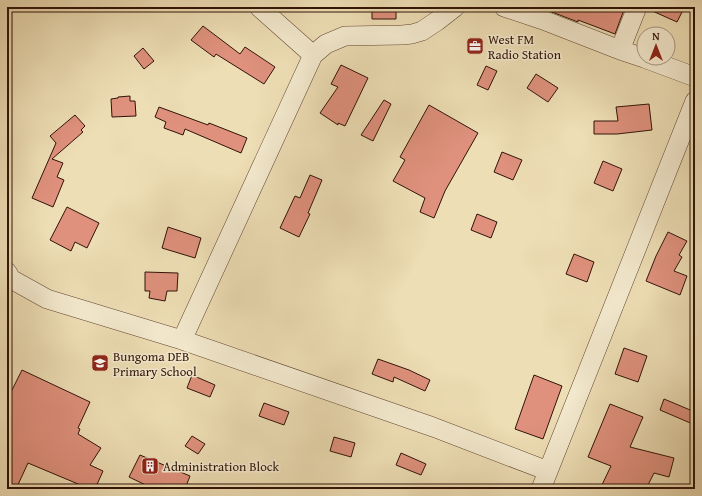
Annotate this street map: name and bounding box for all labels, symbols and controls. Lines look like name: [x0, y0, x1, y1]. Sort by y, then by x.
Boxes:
north arrow: [636, 26, 676, 66]
text: N: [652, 28, 660, 44]
place label: West FM Radio Station: [488, 30, 562, 64]
office icon: West FM Radio Station: [465, 36, 485, 56]
place label: Bungoma DEB Primary School: [113, 347, 197, 381]
school or university icon: Bungoma DEB Primary School: [90, 353, 110, 373]
building icon: Administration Block: [140, 456, 160, 476]
place label: Administration Block: [163, 457, 279, 476]

